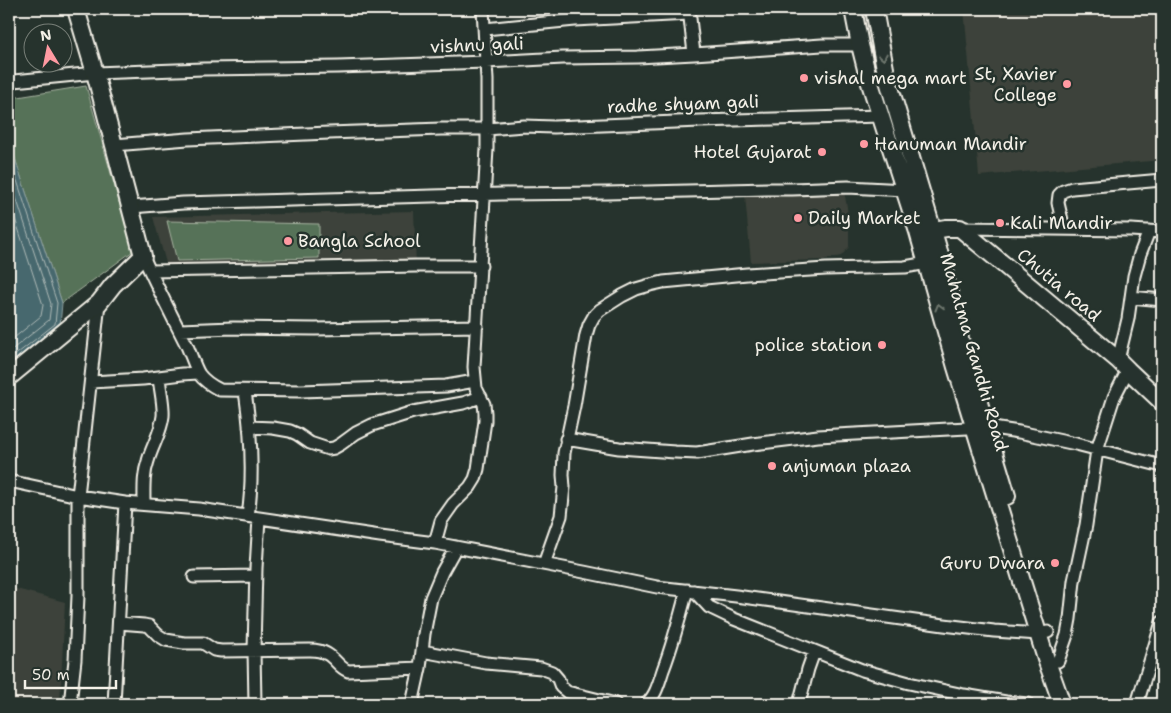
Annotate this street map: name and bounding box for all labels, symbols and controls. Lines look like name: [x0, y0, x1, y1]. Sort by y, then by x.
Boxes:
north arrow: [22, 22, 72, 72]
text: N: [39, 25, 53, 45]
street label: vishnu gali: [430, 31, 524, 59]
one-way arrow: [877, 52, 887, 61]
place label: St, Xavier College: [974, 62, 1057, 107]
place label: vishal mega mart: [814, 66, 967, 90]
marker: vishal mega mart: [798, 72, 810, 84]
marker: St, Xavier College: [1061, 78, 1073, 90]
street label: radhe shyam gali: [607, 89, 759, 119]
place label: Hanuman Mandir: [874, 132, 1027, 156]
marker: Hanuman Mandir: [858, 138, 870, 150]
place label: Hotel Gujarat: [693, 140, 812, 164]
marker: Hotel Gujarat: [816, 146, 828, 158]
place label: Daily Market: [808, 206, 921, 230]
place label: Kali Mandir: [1010, 211, 1113, 235]
marker: Daily Market: [792, 212, 804, 224]
marker: Kali Mandir: [994, 217, 1006, 229]
place label: Bangla School: [298, 229, 421, 253]
marker: Bangla School: [282, 235, 294, 247]
street label: Chutia road: [1012, 243, 1106, 327]
street label: Mahatma Gandhi Road: [934, 250, 1014, 454]
one-way arrow: [935, 303, 945, 311]
place label: police station: [755, 333, 872, 357]
marker: police station: [876, 339, 888, 351]
place label: anjuman plaza: [782, 454, 911, 478]
marker: anjuman plaza: [766, 460, 778, 472]
place label: Guru Dwara: [940, 551, 1045, 575]
marker: Guru Dwara: [1049, 557, 1061, 569]
scale bar: [25, 658, 116, 690]
text: 50 m: [32, 665, 70, 685]

